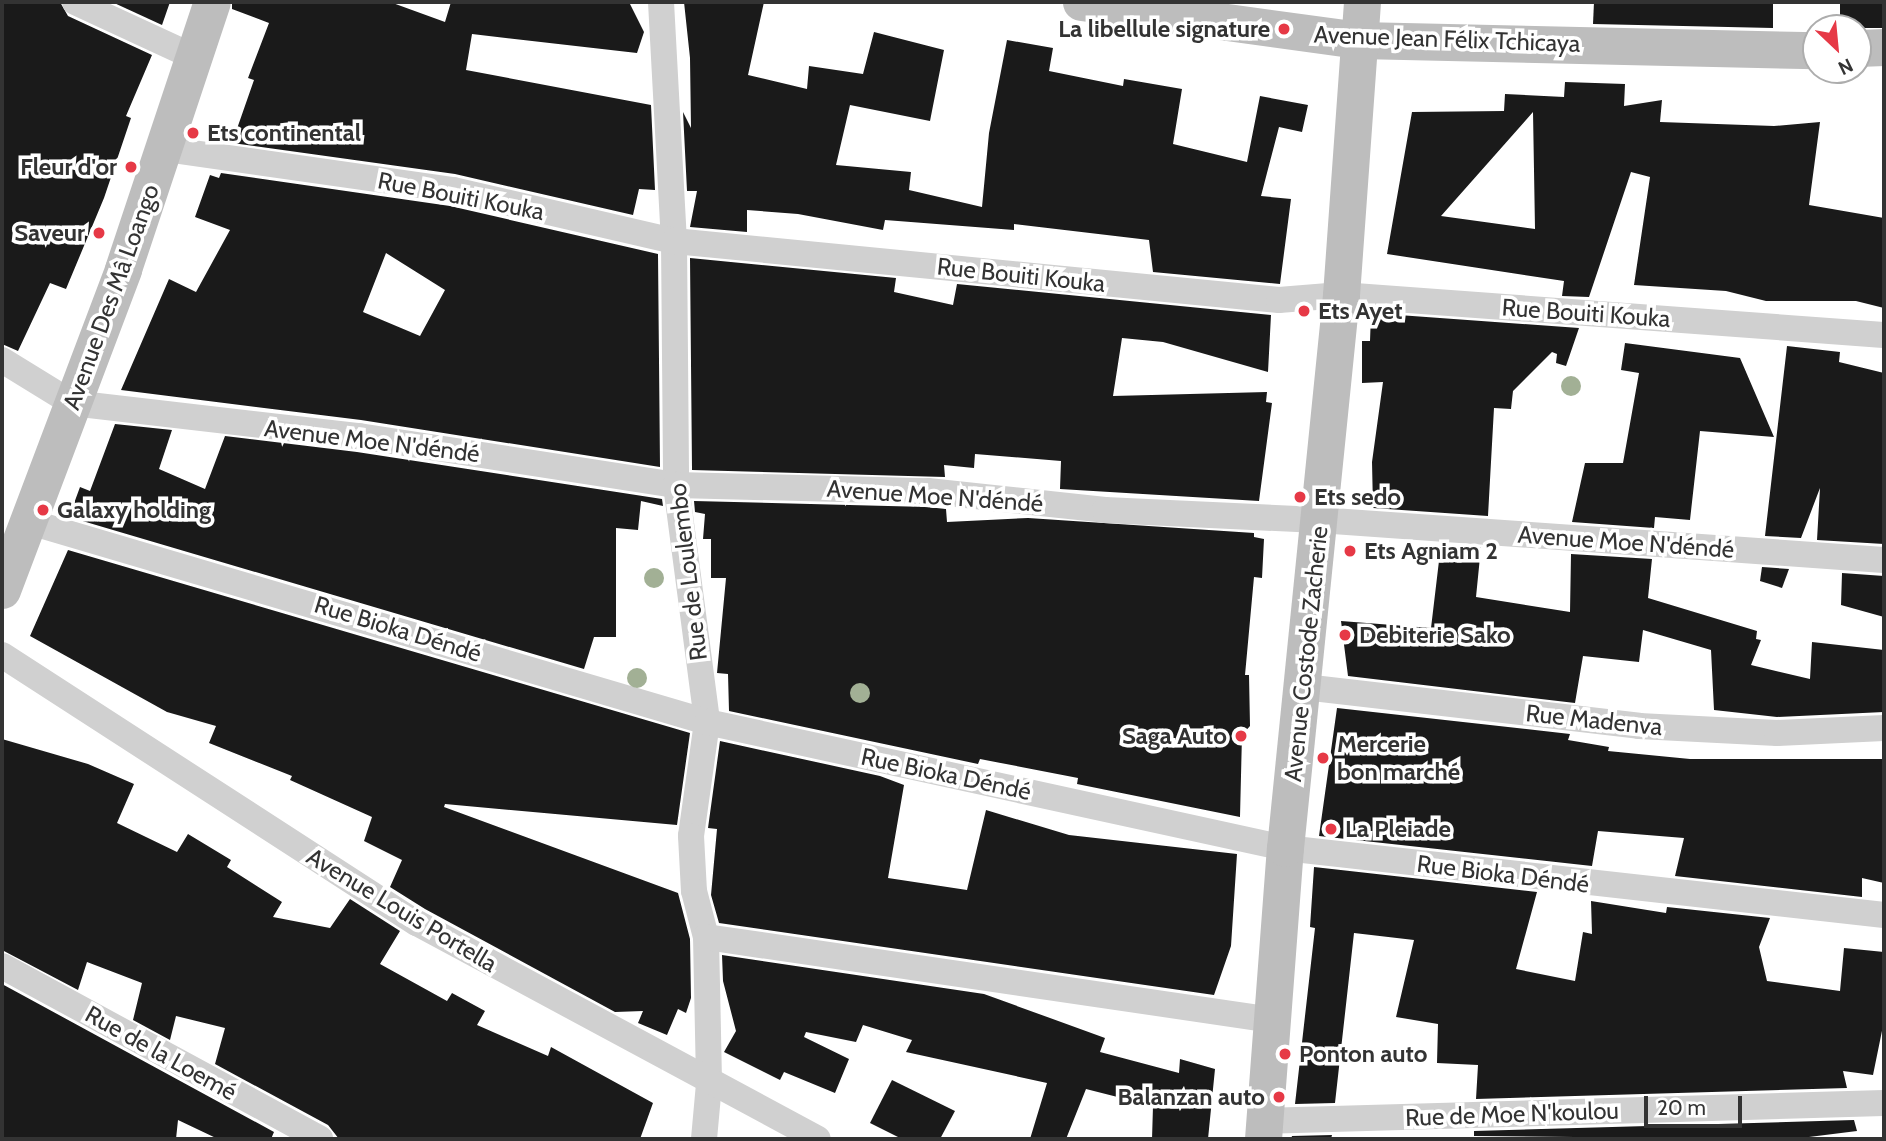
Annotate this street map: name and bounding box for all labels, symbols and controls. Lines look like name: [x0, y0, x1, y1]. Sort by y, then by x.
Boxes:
north arrow: [1802, 14, 1872, 84]
place label: La libellule signature: [1058, 15, 1270, 43]
street label: Avenue Jean Félix Tchicaya: [1313, 20, 1581, 58]
marker: La libellule signature: [1276, 21, 1292, 37]
text: N: [1834, 53, 1857, 80]
place label: Ets continental: [207, 119, 361, 147]
marker: Ets continental: [185, 125, 201, 141]
place label: Fleur d'or: [20, 153, 117, 181]
marker: Fleur d'or: [123, 159, 139, 175]
street label: Rue Bouiti Kouka: [375, 166, 547, 226]
street label: Avenue Des Mâ Loango: [57, 180, 165, 414]
place label: Saveur: [14, 219, 85, 247]
marker: Saveur: [91, 225, 107, 241]
street label: Rue Bouiti Kouka: [936, 252, 1106, 298]
street label: Rue Bouiti Kouka: [1501, 293, 1671, 333]
place label: Ets Ayet: [1318, 297, 1402, 325]
marker: Ets Ayet: [1296, 303, 1312, 319]
street label: Avenue Moe N'déndé: [263, 413, 481, 469]
street label: Avenue Moe N'déndé: [826, 474, 1044, 518]
street label: Rue de Loulembo: [663, 482, 713, 662]
place label: Ets sedo: [1314, 483, 1401, 511]
marker: Ets sedo: [1292, 489, 1308, 505]
place label: Galaxy holding: [57, 496, 211, 524]
marker: Galaxy holding: [35, 502, 51, 518]
street label: Avenue Moe N'déndé: [1517, 520, 1735, 564]
street label: Avenue Costode Zacherie: [1278, 525, 1334, 783]
place label: Ets Agniam 2: [1364, 537, 1498, 565]
marker: Ets Agniam 2: [1342, 543, 1358, 559]
street label: Rue Bioka Déndé: [311, 590, 485, 668]
place label: Debiterie Sako: [1359, 621, 1511, 649]
marker: Debiterie Sako: [1337, 627, 1353, 643]
street label: Rue Madenva: [1524, 699, 1664, 741]
place label: Saga Auto: [1122, 722, 1227, 750]
marker: Saga Auto: [1233, 728, 1249, 744]
place label: Mercerie bon marché: [1337, 730, 1460, 786]
street label: Rue Bioka Déndé: [858, 742, 1034, 806]
marker: Mercerie bon marché: [1315, 750, 1331, 766]
place label: La Pleiade: [1345, 815, 1451, 843]
marker: La Pleiade: [1323, 821, 1339, 837]
street label: Avenue Louis Portella: [302, 842, 502, 978]
street label: Rue Bioka Déndé: [1415, 849, 1591, 899]
street label: Rue de la Loemé: [80, 1000, 242, 1106]
place label: Ponton auto: [1299, 1040, 1427, 1068]
marker: Ponton auto: [1277, 1046, 1293, 1062]
scale bar: [1648, 1082, 1746, 1126]
place label: Balanzan auto: [1118, 1083, 1265, 1111]
marker: Balanzan auto: [1271, 1089, 1287, 1105]
text: 20 m: [1657, 1095, 1706, 1120]
street label: Rue de Moe N'koulou: [1405, 1096, 1619, 1132]

